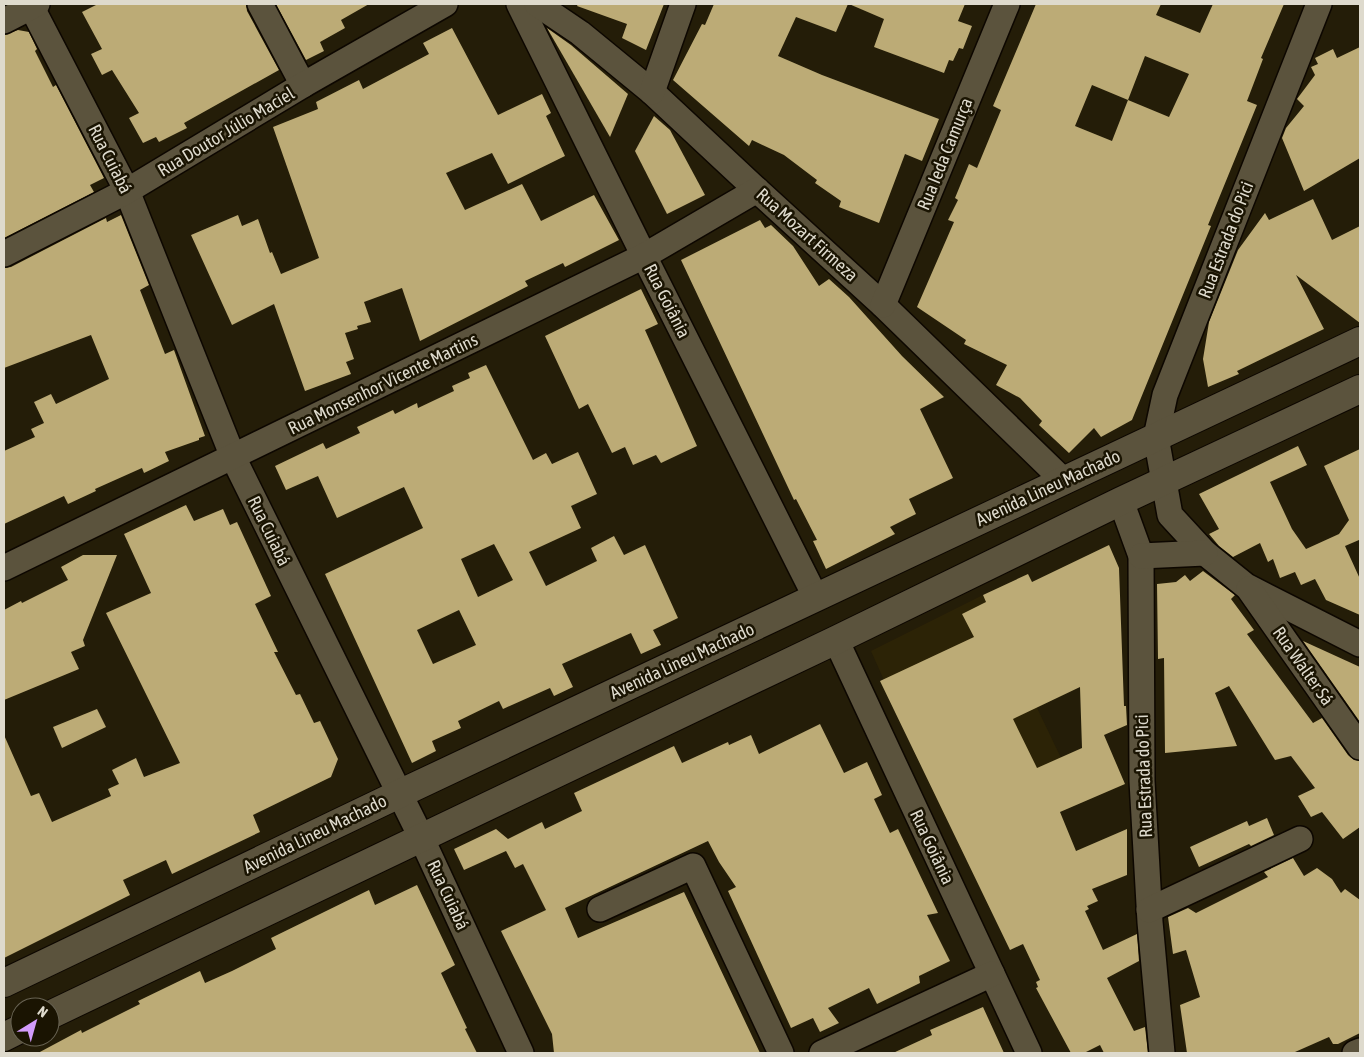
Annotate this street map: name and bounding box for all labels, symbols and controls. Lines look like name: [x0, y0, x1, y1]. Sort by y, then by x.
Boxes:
street label: Rua Doutor Júlio Maciel: [154, 82, 298, 181]
street label: Rua Ieda Camurça: [913, 95, 977, 213]
street label: Rua Cuiabá: [84, 121, 137, 197]
street label: Rua Estrada do Pici: [1194, 179, 1257, 301]
street label: Rua Mozart Firmeza: [752, 184, 862, 286]
street label: Rua Goiânia: [640, 260, 695, 341]
street label: Rua Monsenhor Vicente Martins: [285, 328, 481, 439]
street label: Avenida Lineu Machado: [972, 445, 1123, 530]
street label: Rua Cuiabá: [244, 493, 295, 569]
street label: Avenida Lineu Machado: [606, 618, 757, 703]
street label: Rua Walter Sá: [1269, 622, 1338, 709]
street label: Rua Estrada do Pici: [1131, 714, 1156, 838]
street label: Avenida Lineu Machado: [240, 790, 390, 877]
street label: Rua Goiânia: [906, 806, 959, 888]
street label: Rua Cuiabá: [423, 856, 474, 933]
north arrow: [10, 997, 60, 1047]
text: N: [35, 1003, 51, 1020]

